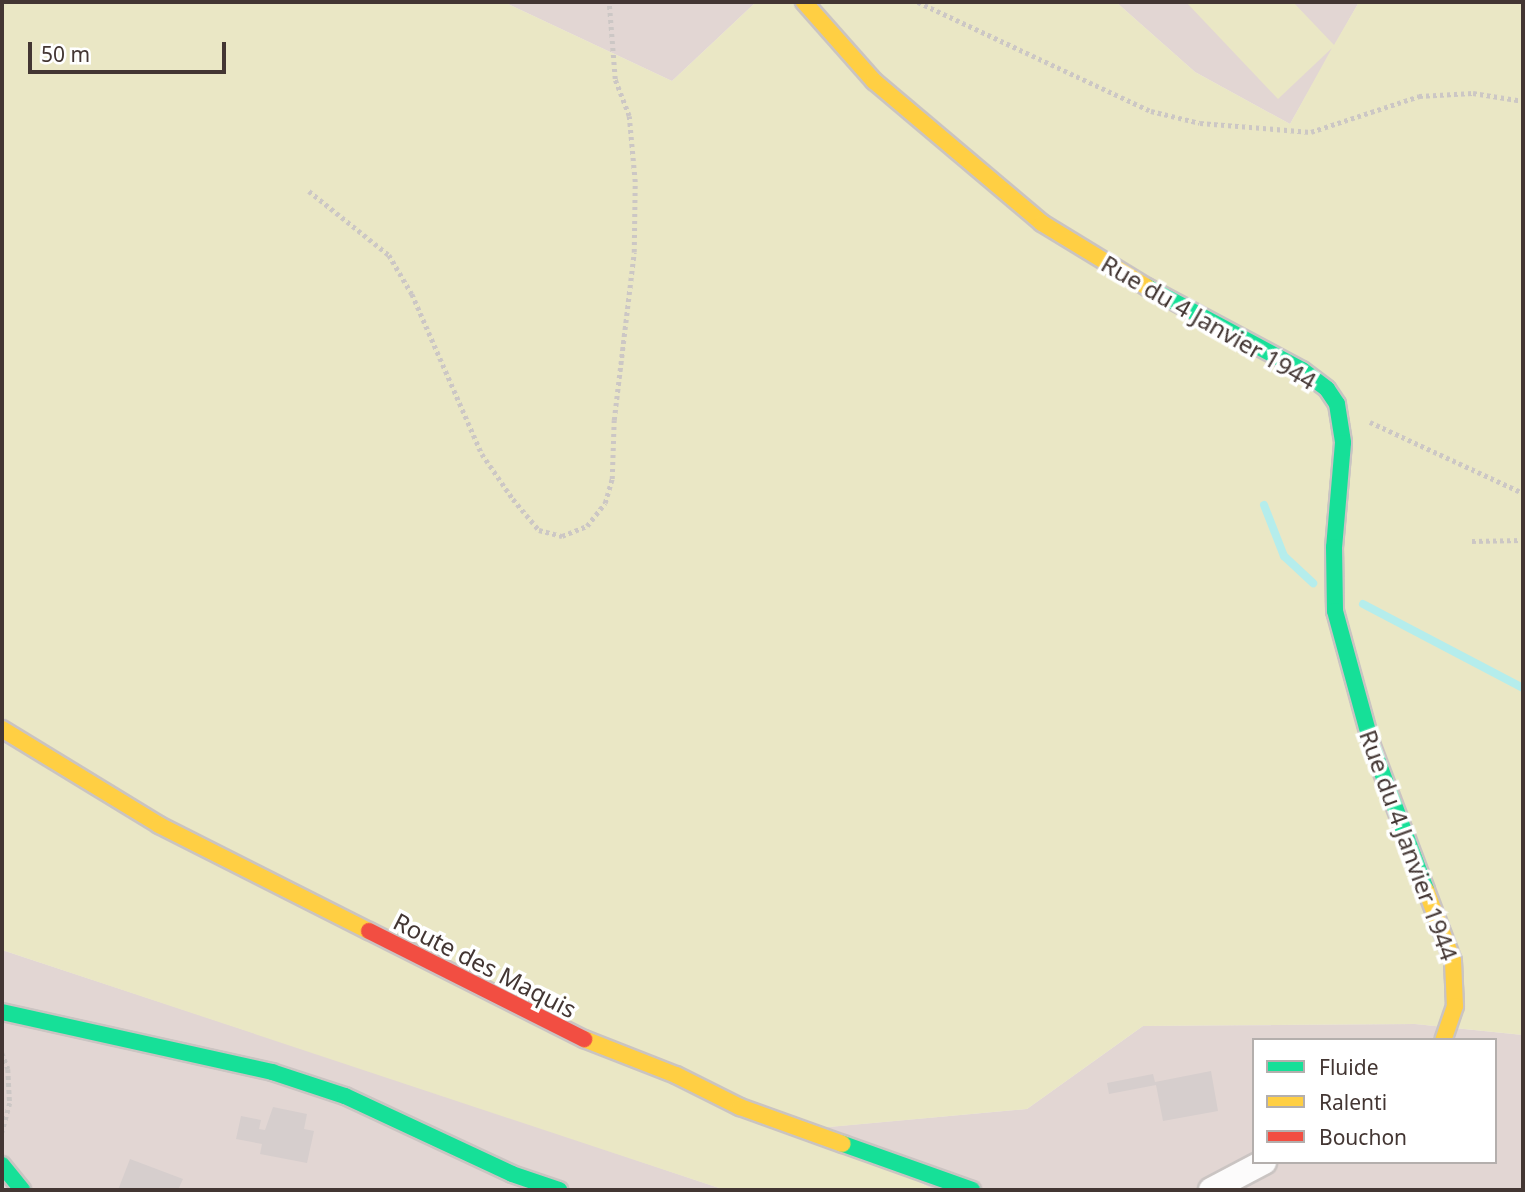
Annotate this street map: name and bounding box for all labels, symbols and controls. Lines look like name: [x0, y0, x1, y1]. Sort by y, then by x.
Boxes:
scale bar: [32, 28, 229, 72]
text: 50 m: [41, 40, 90, 68]
street label: Rue du 4 Janvier 1944: [1097, 249, 1321, 395]
street label: Rue du 4 Janvier 1944: [1354, 726, 1464, 964]
street label: Route des Maquis: [389, 906, 581, 1024]
legend: [1252, 1038, 1497, 1164]
text: Fluide: [1319, 1053, 1378, 1081]
text: Ralenti: [1319, 1088, 1387, 1116]
text: Bouchon: [1319, 1123, 1407, 1151]

